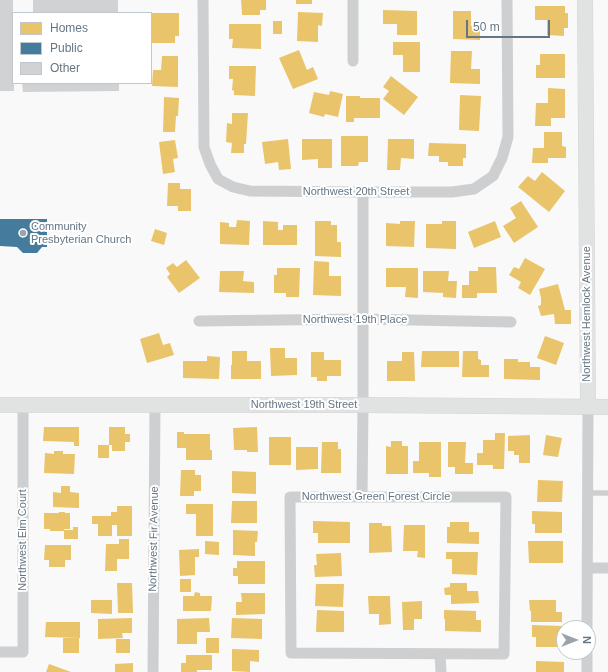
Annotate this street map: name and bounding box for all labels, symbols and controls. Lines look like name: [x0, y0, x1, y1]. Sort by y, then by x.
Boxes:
legend: [12, 12, 152, 84]
scale bar: [468, 12, 552, 38]
text: 50 m: [473, 20, 500, 34]
text: Homes: [50, 21, 88, 35]
text: Public: [50, 41, 83, 55]
text: Other: [50, 61, 80, 75]
street label: Northwest 20th Street: [303, 185, 409, 199]
place label: Community Presbyterian Church: [31, 220, 131, 246]
marker: Community Presbyterian Church: [18, 228, 28, 238]
street label: Northwest Hemlock Avenue: [580, 246, 594, 382]
street label: Northwest 19th Place: [303, 313, 407, 327]
street label: Northwest 19th Street: [251, 398, 357, 412]
street label: Northwest Fir Avenue: [146, 486, 162, 592]
street label: Northwest Elm Court: [16, 489, 30, 591]
street label: Northwest Green Forest Circle: [302, 490, 450, 504]
north arrow: [556, 620, 596, 660]
text: N: [581, 636, 593, 644]

